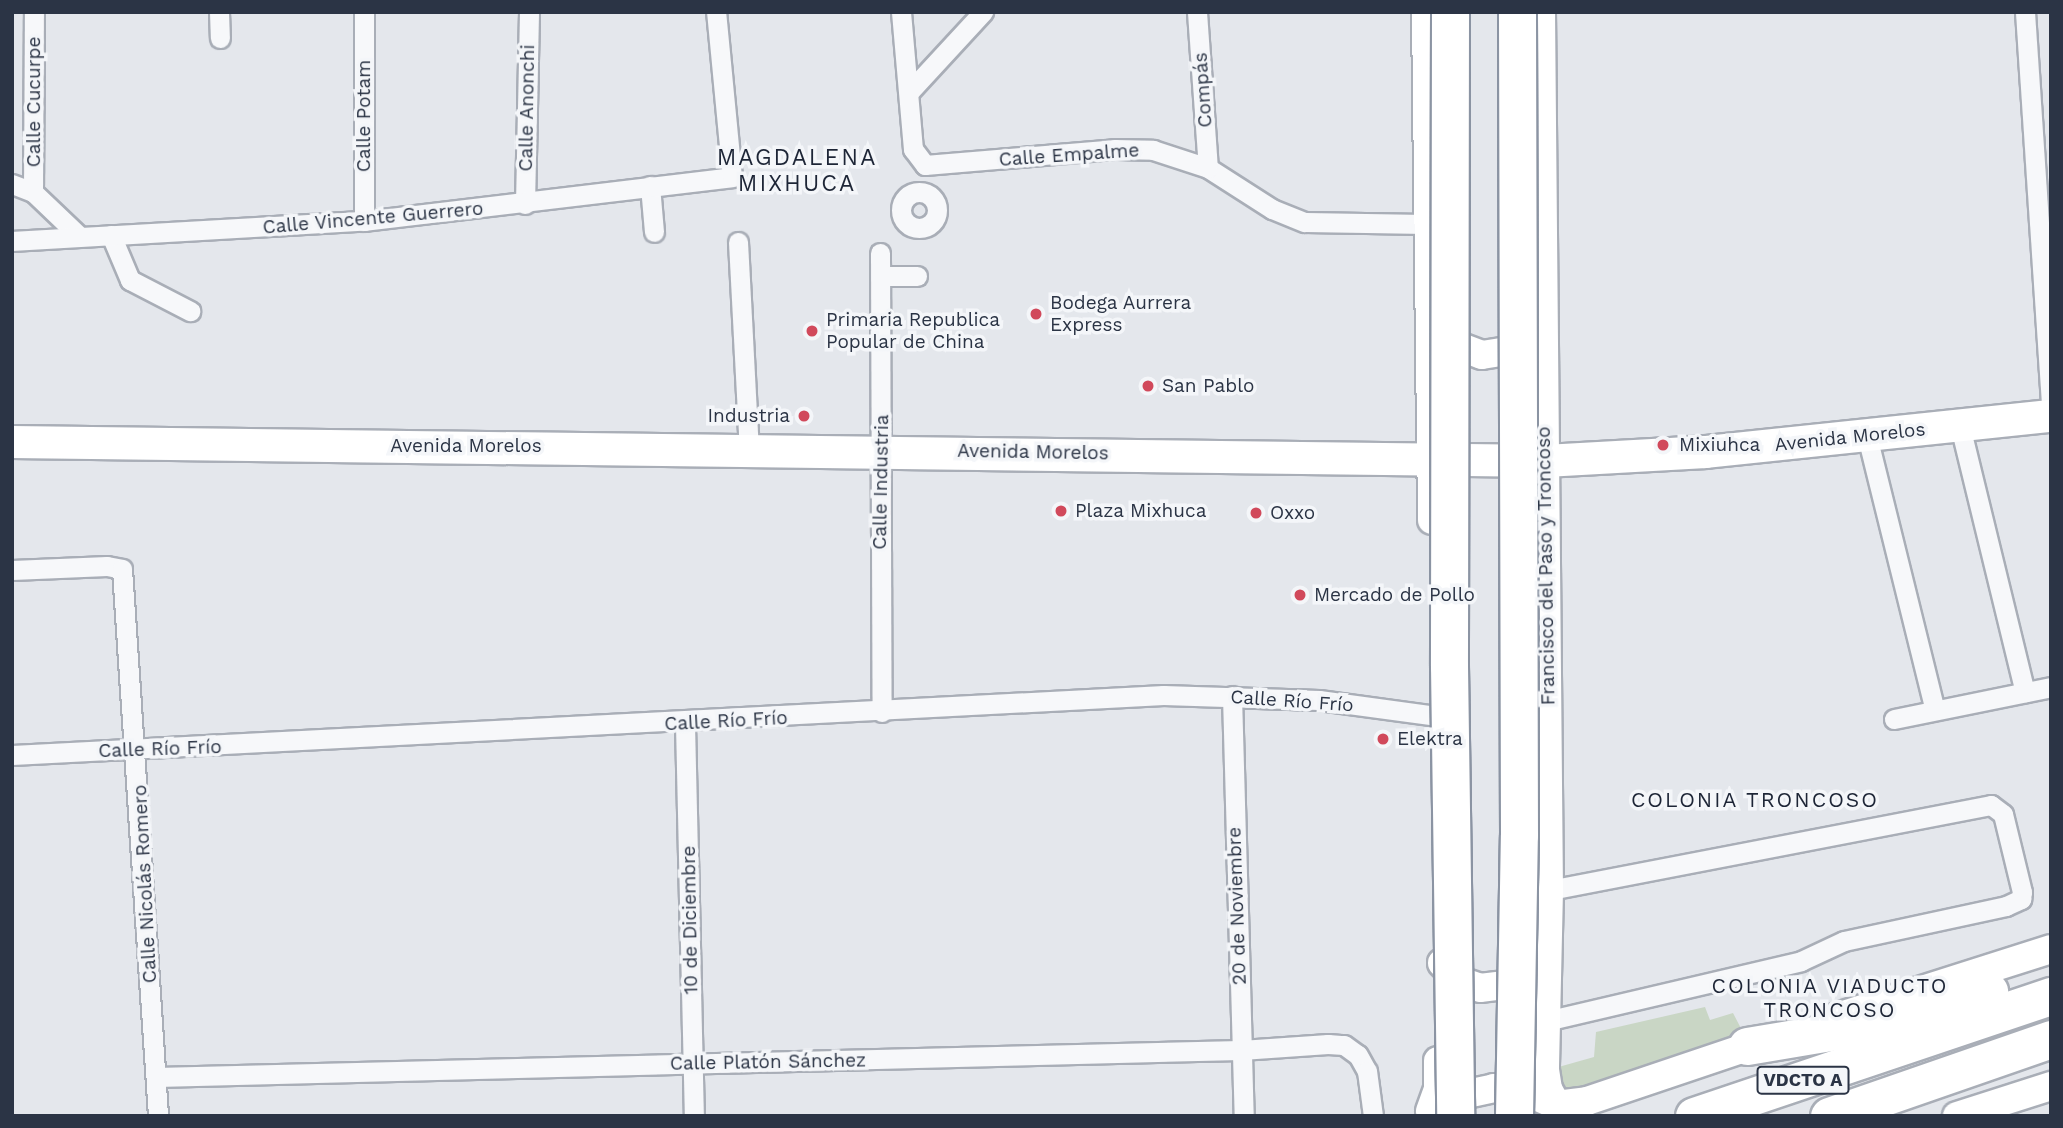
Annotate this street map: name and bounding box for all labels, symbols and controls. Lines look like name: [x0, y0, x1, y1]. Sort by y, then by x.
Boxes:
street label: Calle Cucurpe: [23, 37, 45, 167]
street label: Calle Anonchi: [514, 44, 540, 172]
street label: Compás: [1189, 52, 1217, 128]
street label: Calle Potam: [353, 60, 375, 172]
street label: Calle Empalme: [998, 139, 1140, 171]
district label: MAGDALENA MIXHUCA: [718, 144, 876, 198]
street label: Calle Vincente Guerrero: [261, 197, 485, 239]
place label: Bodega Aurrera Express: [1050, 292, 1193, 336]
marker: Bodega Aurrera Express: [1028, 306, 1044, 322]
place label: Primaria Republica Popular de China: [826, 309, 1000, 353]
marker: Primaria Republica Popular de China: [804, 323, 820, 339]
place label: San Pablo: [1162, 375, 1254, 397]
marker: San Pablo: [1140, 378, 1156, 394]
place label: Industria: [708, 405, 790, 427]
marker: Industria: [796, 408, 812, 424]
street label: Calle Industria: [868, 414, 894, 550]
street label: Avenida Morelos: [1773, 418, 1927, 456]
street label: Francisco del Paso y Troncoso: [1532, 425, 1560, 707]
place label: Mixiuhca: [1679, 434, 1760, 456]
street label: Avenida Morelos: [390, 435, 542, 457]
marker: Mixiuhca: [1653, 435, 1673, 455]
street label: Avenida Morelos: [957, 439, 1109, 465]
place label: Plaza Mixhuca: [1075, 500, 1207, 522]
place label: Oxxo: [1270, 502, 1315, 524]
marker: Plaza Mixhuca: [1053, 503, 1069, 519]
marker: Oxxo: [1248, 505, 1264, 521]
place label: Mercado de Pollo: [1314, 584, 1475, 606]
marker: Mercado de Pollo: [1292, 587, 1308, 603]
street label: Calle Río Frío: [1230, 685, 1354, 717]
street label: Calle Río Frío: [664, 706, 788, 736]
place label: Elektra: [1397, 728, 1463, 750]
marker: Elektra: [1375, 731, 1391, 747]
street label: Calle Río Frío: [98, 735, 222, 763]
street label: Calle Nicolás Romero: [128, 784, 162, 984]
district label: COLONIA TRONCOSO: [1632, 787, 1878, 813]
street label: 20 de Noviembre: [1223, 827, 1251, 985]
street label: 10 de Diciembre: [677, 845, 703, 995]
district label: COLONIA VIADUCTO TRONCOSO: [1713, 973, 1947, 1023]
street label: Calle Platón Sánchez: [670, 1049, 866, 1075]
road number: VDCTO A: [1756, 1065, 1850, 1094]

